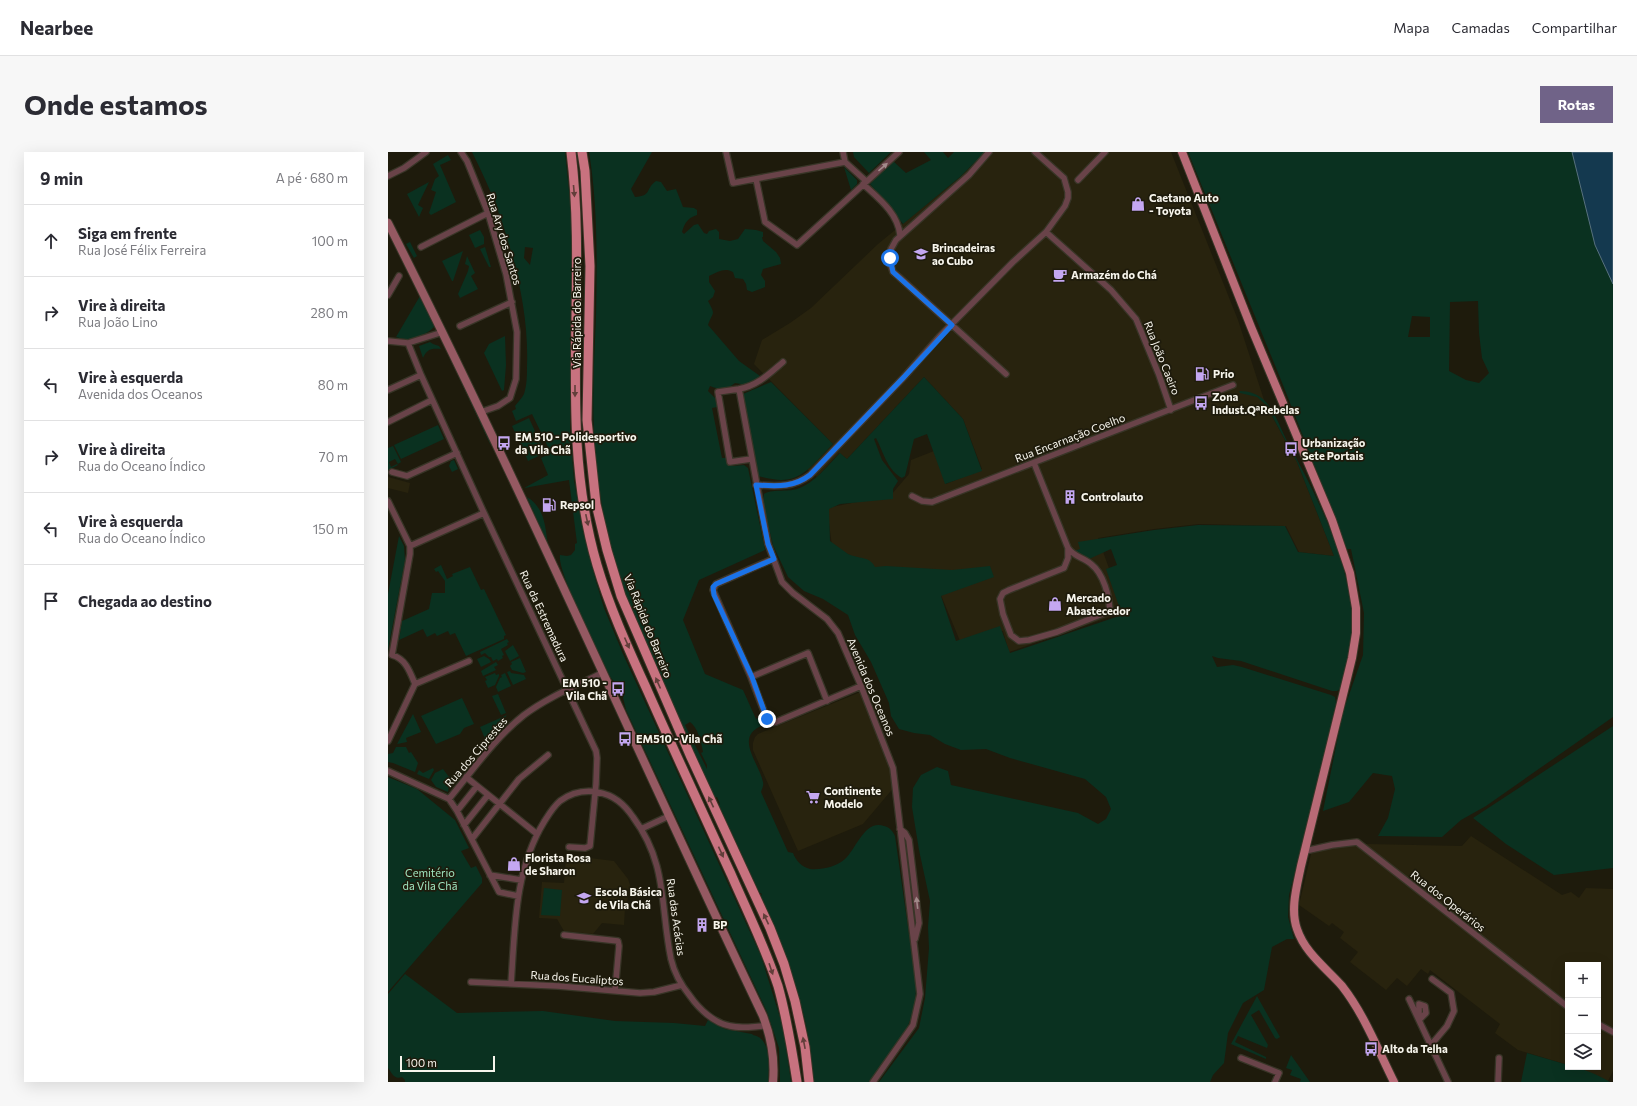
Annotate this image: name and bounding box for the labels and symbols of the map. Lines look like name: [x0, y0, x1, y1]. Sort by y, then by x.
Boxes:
one-way arrow: [878, 162, 888, 171]
one-way arrow: [571, 185, 577, 197]
street label: Rua Ary dos Santos: [484, 191, 525, 286]
place label: Caetano Auto - Toyota: [1149, 191, 1219, 217]
shop icon: Caetano Auto - Toyota: [1130, 196, 1146, 212]
place label: Brincadeiras ao Cubo: [932, 241, 995, 267]
school or university icon: Brincadeiras ao Cubo: [913, 246, 929, 262]
route start: [881, 249, 899, 267]
street label: Via Rápida do Barreiro: [570, 257, 583, 368]
cafe icon: Armazém do Chá: [1052, 267, 1068, 283]
place label: Armazém do Chá: [1071, 268, 1157, 281]
street label: Rua João Caeiro: [1141, 319, 1183, 397]
fuel station icon: Prio: [1194, 366, 1210, 382]
place label: Prio: [1213, 367, 1235, 380]
one-way arrow: [572, 385, 578, 398]
place label: Zona Indust.QªRebelas: [1212, 390, 1299, 416]
bus stop icon: Zona Indust.QªRebelas: [1193, 395, 1209, 411]
street label: Rua Encarnação Coelho: [1013, 410, 1127, 465]
place label: EM 510 - Polidesportivo da Vila Chã: [515, 430, 637, 456]
bus stop icon: EM 510 - Polidesportivo da Vila Chã: [496, 435, 512, 451]
place label: Urbanização Sete Portais: [1302, 436, 1366, 462]
bus stop icon: Urbanização Sete Portais: [1283, 441, 1299, 457]
building icon: Controlauto: [1062, 489, 1078, 505]
place label: Controlauto: [1081, 490, 1144, 503]
fuel station icon: Repsol: [541, 497, 557, 513]
place label: Repsol: [560, 498, 594, 511]
one-way arrow: [584, 514, 590, 526]
street label: Rua da Estremadura: [518, 568, 571, 664]
street label: Via Rápida do Barreiro: [622, 572, 675, 680]
place label: Mercado Abastecedor: [1066, 591, 1131, 617]
shop icon: Mercado Abastecedor: [1047, 596, 1063, 612]
street label: Avenida dos Oceanos: [845, 636, 898, 738]
one-way arrow: [624, 638, 630, 649]
place label: EM 510 - Vila Chã: [562, 676, 607, 702]
one-way arrow: [655, 676, 661, 688]
bus stop icon: EM 510 - Vila Chã: [610, 681, 626, 697]
route end: [758, 710, 776, 728]
street label: Rua dos Ciprestes: [442, 714, 510, 789]
bus stop icon: EM510 - Vila Chã: [617, 731, 633, 747]
place label: EM510 - Vila Chã: [636, 732, 722, 745]
place label: Continente Modelo: [824, 784, 881, 810]
supermarket icon: Continente Modelo: [805, 789, 821, 805]
one-way arrow: [708, 796, 714, 807]
one-way arrow: [718, 847, 724, 858]
place label: Florista Rosa de Sharon: [525, 851, 591, 877]
shop icon: Florista Rosa de Sharon: [506, 856, 522, 872]
park label: Cemitério da Vila Chã: [403, 866, 457, 892]
street label: Rua dos Operários: [1408, 867, 1488, 934]
street label: Rua das Acácias: [665, 877, 688, 956]
place label: Escola Básica de Vila Chã: [595, 885, 662, 911]
school or university icon: Escola Básica de Vila Chã: [576, 890, 592, 906]
one-way arrow: [914, 897, 920, 909]
one-way arrow: [763, 914, 769, 925]
building icon: BP: [694, 917, 710, 933]
place label: BP: [713, 918, 727, 931]
one-way arrow: [769, 963, 775, 975]
street label: Rua dos Eucaliptos: [530, 968, 624, 987]
one-way arrow: [801, 1037, 807, 1049]
bus stop icon: Alto da Telha: [1363, 1041, 1379, 1057]
place label: Alto da Telha: [1382, 1042, 1448, 1055]
scale bar: [400, 1054, 495, 1073]

